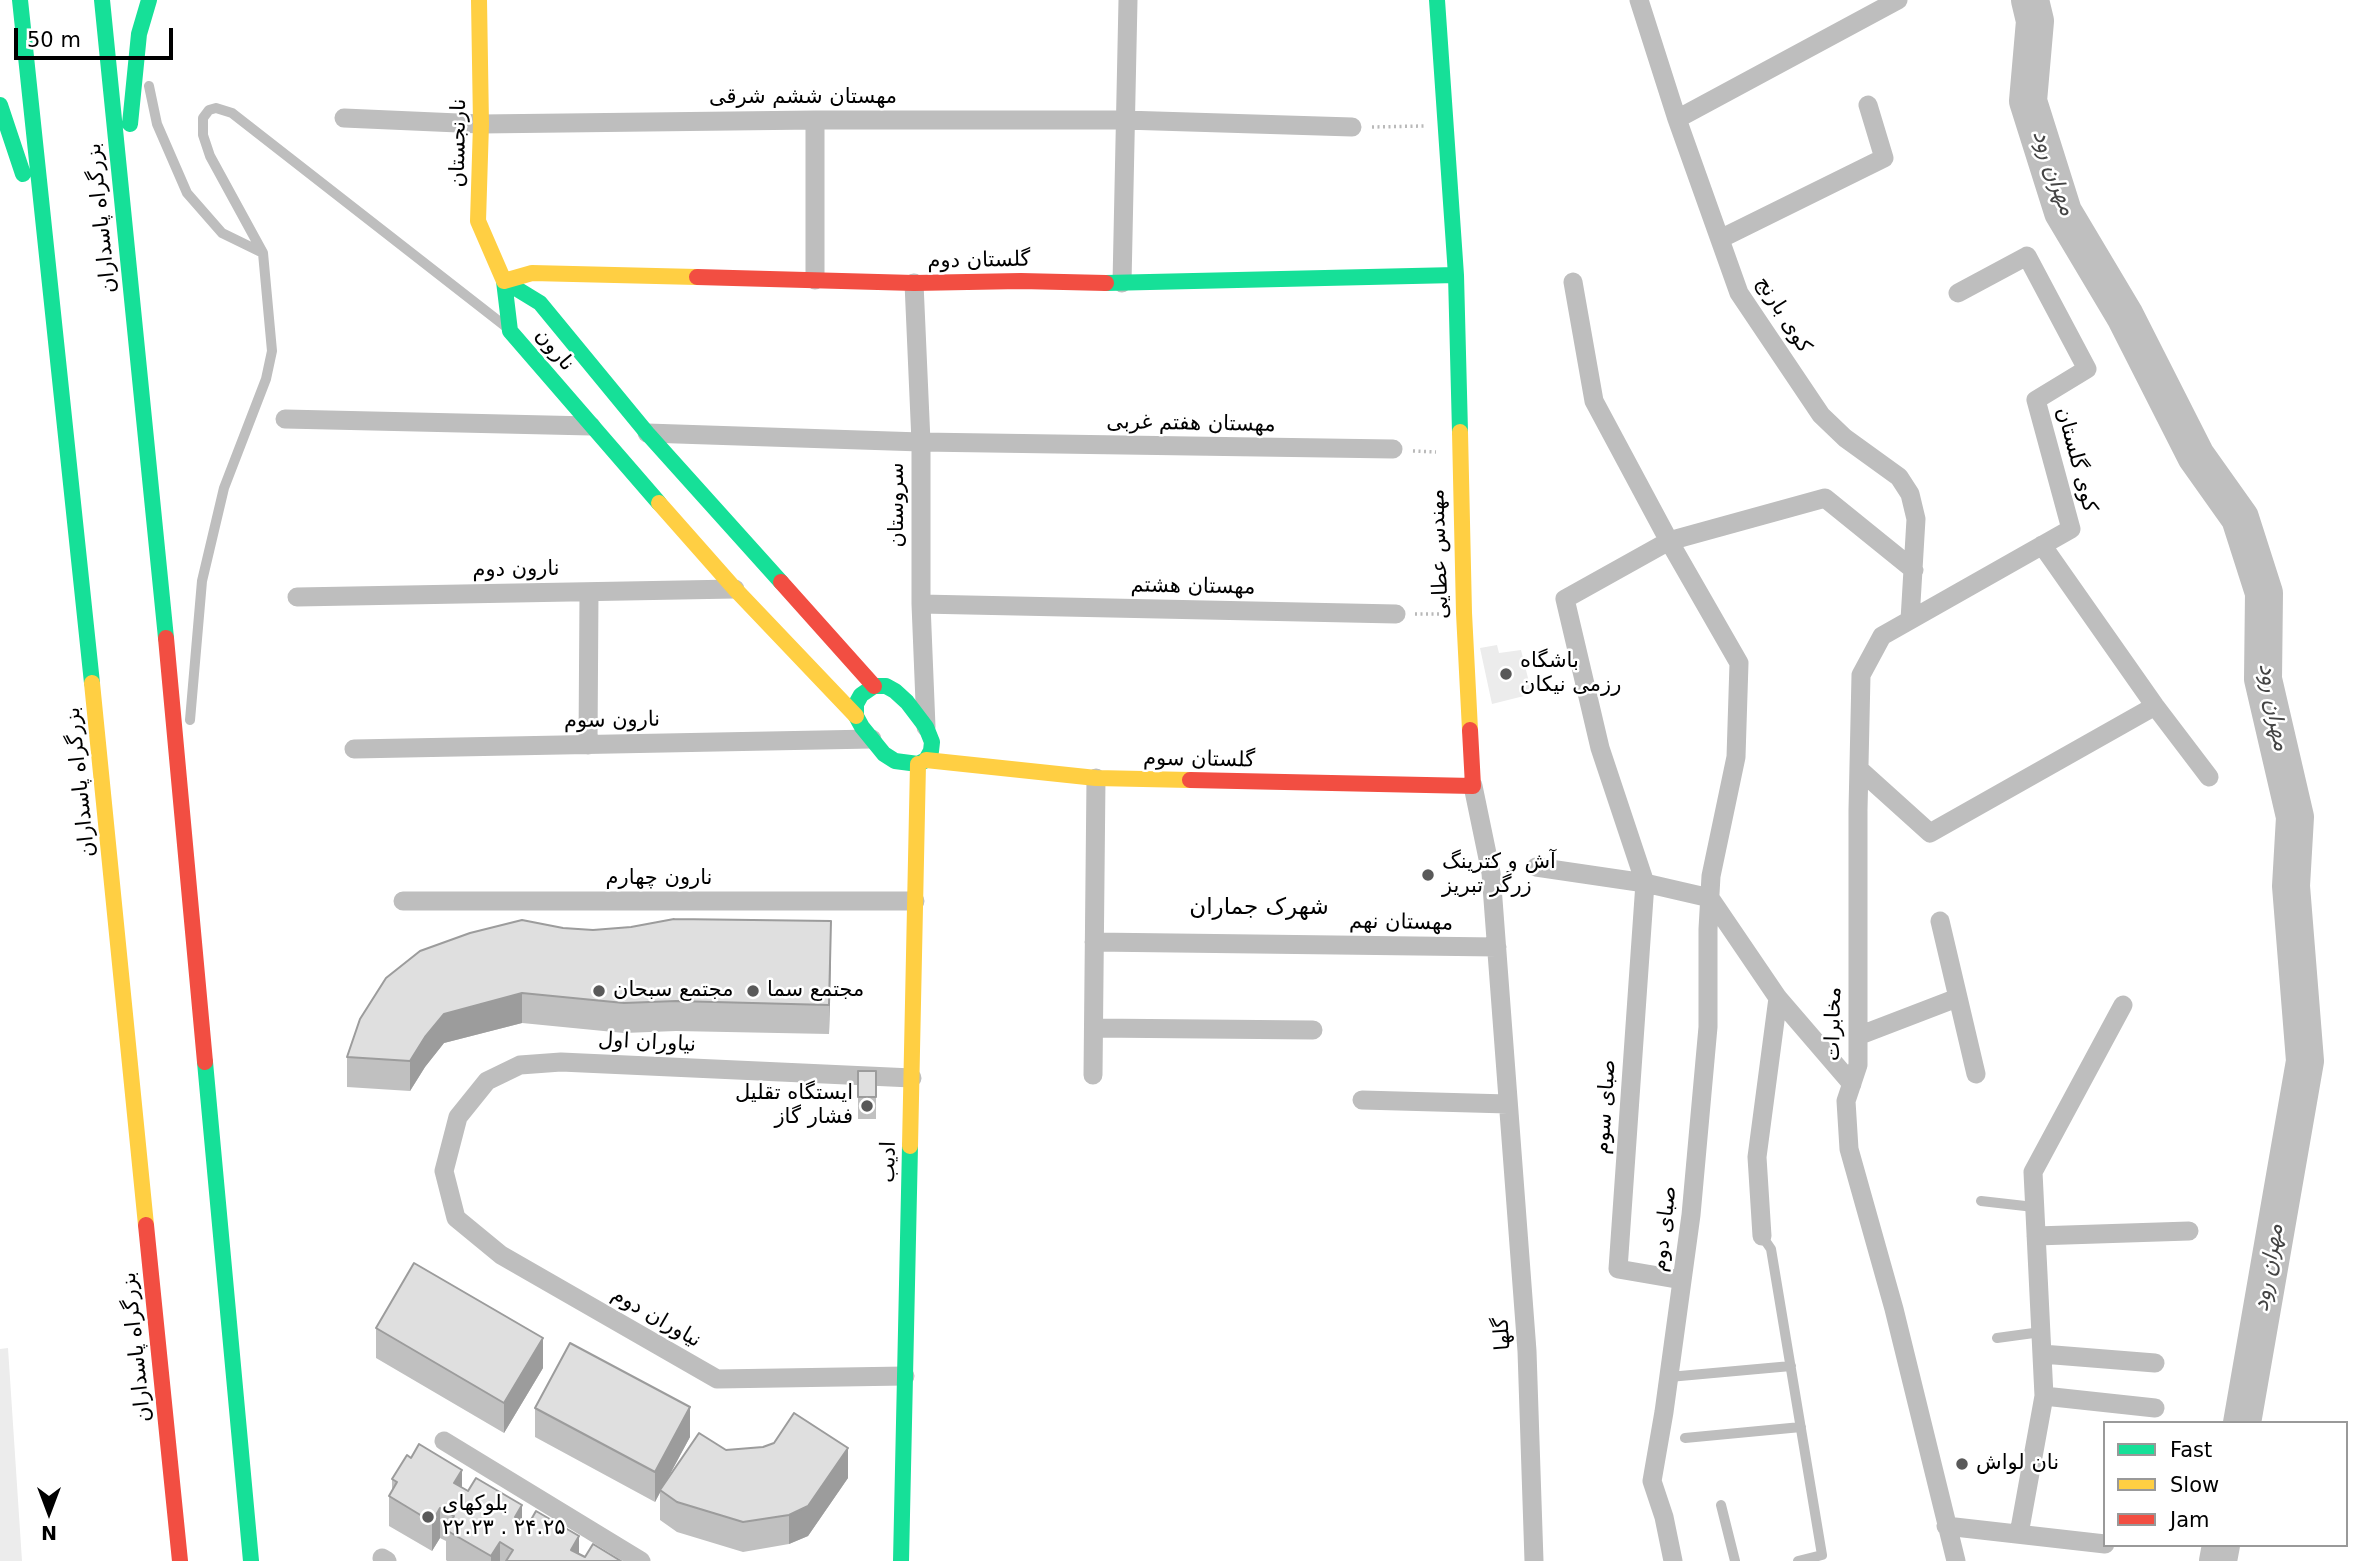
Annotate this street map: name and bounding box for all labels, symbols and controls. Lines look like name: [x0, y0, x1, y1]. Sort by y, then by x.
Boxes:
scale bar: [18, 14, 177, 58]
text: 50 m: [27, 28, 81, 52]
street label: مهستان ششم شرقی: [709, 85, 897, 111]
street label: نارنجستان: [446, 98, 472, 188]
water label: مهران رود: [2026, 127, 2080, 219]
street label: بزرگراه پاسداران: [82, 142, 122, 294]
street label: گلستان دوم: [927, 248, 1031, 274]
street label: کوی بارنج: [1750, 272, 1816, 358]
street label: نارون: [529, 324, 579, 376]
street label: کوی گلستان: [2050, 405, 2102, 515]
street label: مهستان هفتم غربی: [1106, 410, 1276, 438]
street label: سروستان: [885, 462, 911, 548]
street label: مهندس عطایی: [1425, 489, 1455, 619]
street label: نارون دوم: [472, 557, 560, 583]
street label: مهستان هشتم: [1130, 573, 1256, 601]
place label: باشگاه رزمی نیکان: [1520, 649, 1621, 699]
water label: مهران رود: [2252, 661, 2294, 753]
marker: باشگاه رزمی نیکان: [1498, 666, 1514, 682]
street label: بزرگراه پاسداران: [61, 706, 101, 858]
street label: نارون سوم: [564, 708, 660, 734]
street label: گلستان سوم: [1143, 746, 1255, 774]
place label: آش و کترینگ زرگر تبریز: [1442, 850, 1556, 900]
street label: نارون چهارم: [606, 866, 712, 892]
marker: آش و کترینگ زرگر تبریز: [1420, 867, 1436, 883]
district label: شهرک جماران: [1189, 894, 1329, 922]
street label: مهستان نهم: [1349, 909, 1453, 937]
place label: مجتمع سبحان: [613, 978, 733, 1004]
place label: مجتمع سما: [767, 978, 864, 1004]
marker: مجتمع سبحان: [591, 983, 607, 999]
marker: مجتمع سما: [745, 983, 761, 999]
street label: مخابرات: [1821, 987, 1847, 1061]
street label: نیاوران اول: [597, 1028, 697, 1058]
street label: صبای سوم: [1590, 1059, 1622, 1155]
place label: ایستگاه تقلیل فشار گاز: [735, 1081, 853, 1131]
marker: ایستگاه تقلیل فشار گاز: [859, 1098, 875, 1114]
street label: ادیب: [876, 1141, 902, 1183]
street label: صبای دوم: [1647, 1185, 1683, 1273]
water label: مهران رود: [2248, 1222, 2290, 1314]
street label: بزرگراه پاسداران: [117, 1271, 157, 1423]
street label: نیاوران دوم: [607, 1282, 705, 1354]
street label: گلها: [1489, 1317, 1517, 1351]
legend: [2103, 1421, 2348, 1547]
text: Fast: [2170, 1438, 2212, 1462]
place label: نان لواش: [1976, 1451, 2059, 1477]
marker: نان لواش: [1954, 1456, 1970, 1472]
text: Slow: [2170, 1473, 2219, 1497]
north arrow: [14, 1477, 84, 1547]
place label: بلوکهای ۲۲.۲۳ . ۲۴.۲۵: [442, 1492, 566, 1542]
text: Jam: [2170, 1508, 2210, 1532]
marker: بلوکهای ۲۲.۲۳ . ۲۴.۲۵: [420, 1509, 436, 1525]
text: N: [41, 1522, 57, 1544]

